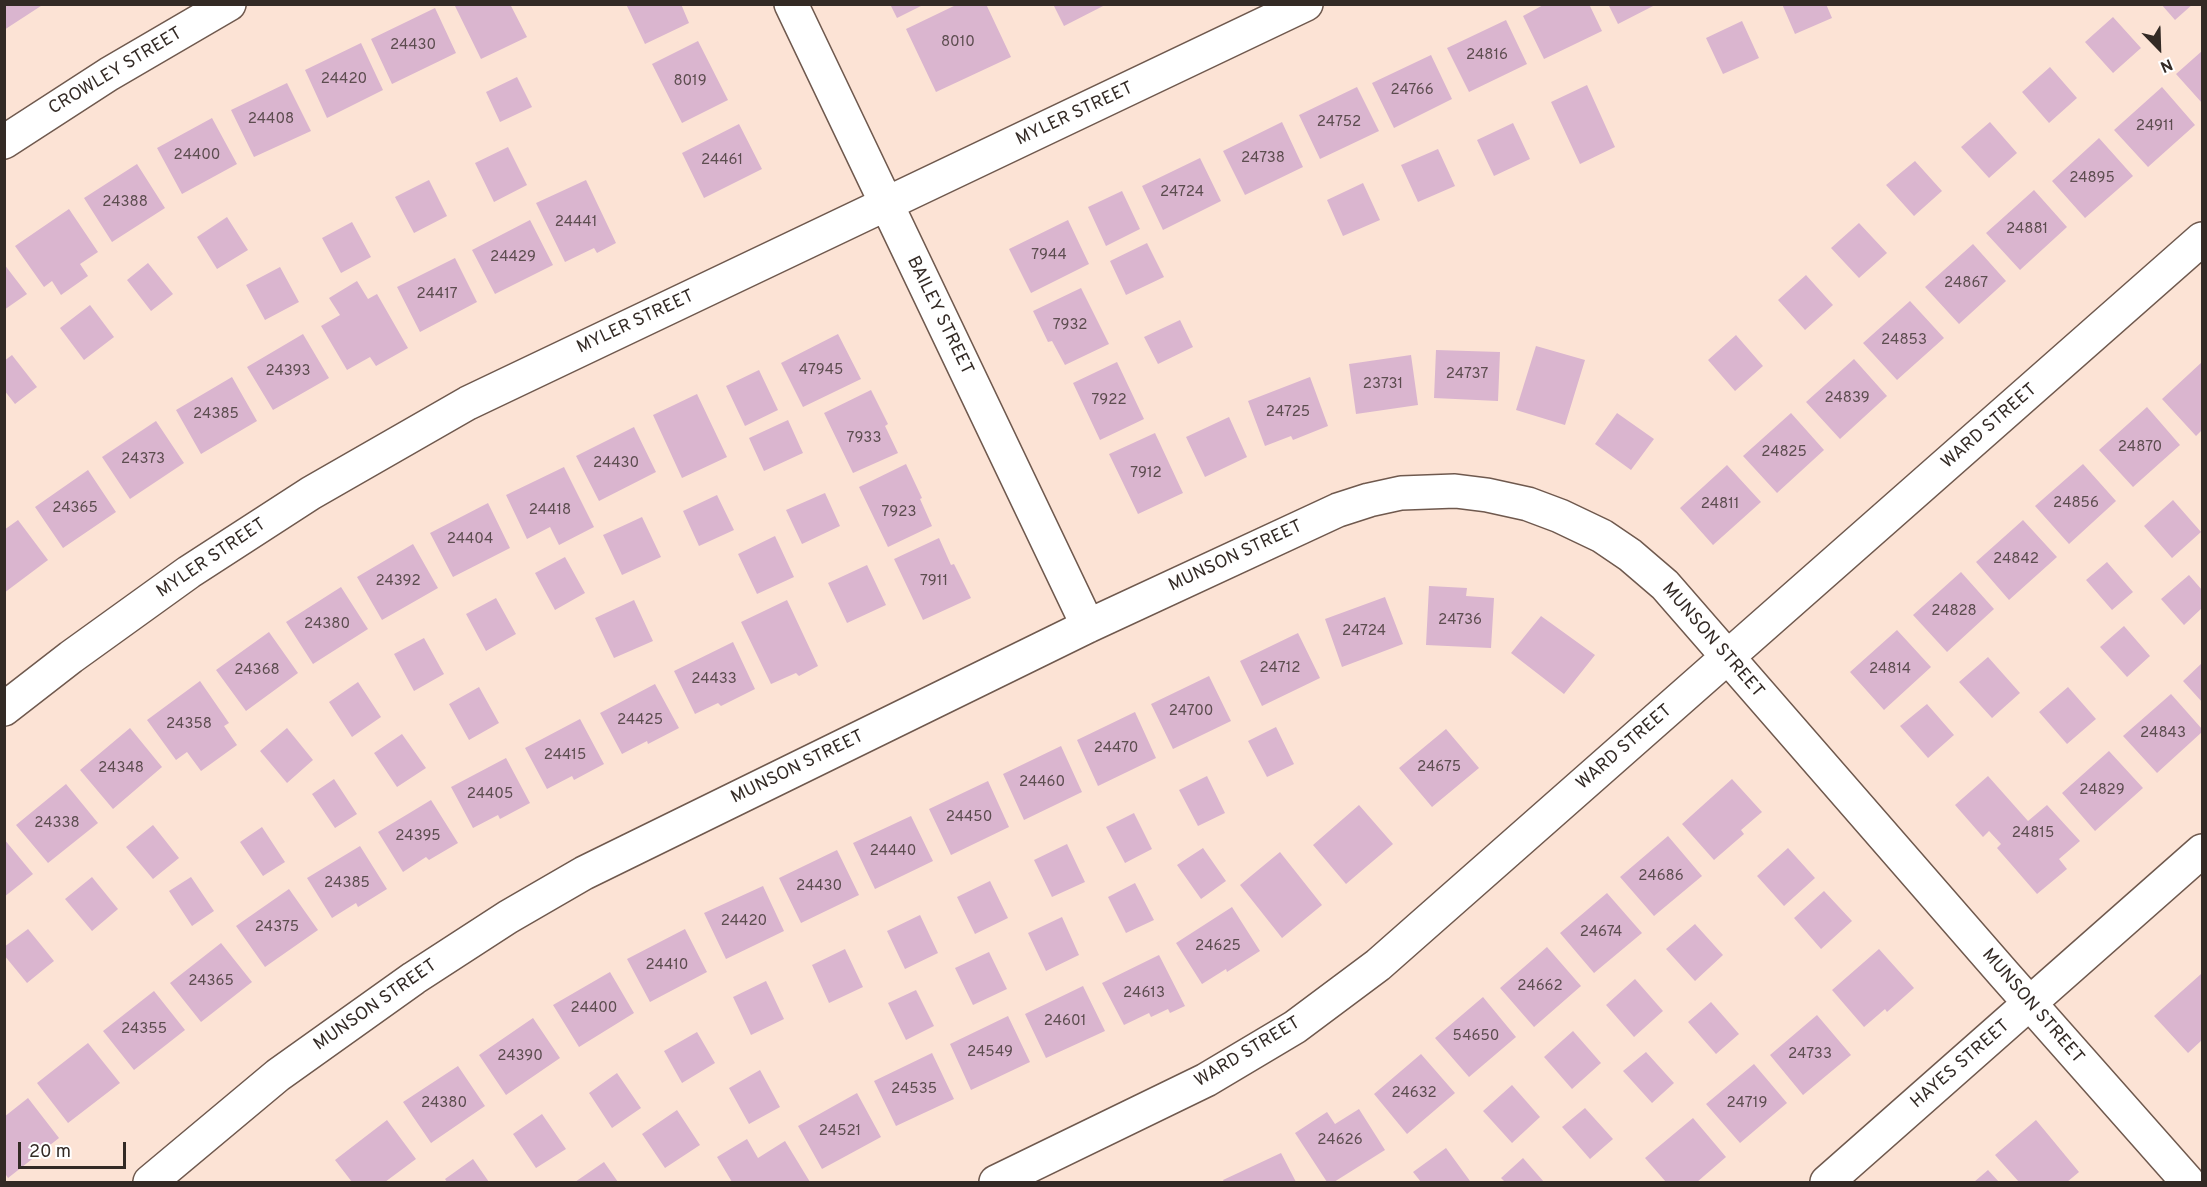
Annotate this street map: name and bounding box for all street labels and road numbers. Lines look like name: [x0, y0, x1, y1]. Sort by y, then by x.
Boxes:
street label: CROWLEY STREET: [45, 24, 187, 120]
street label: MYLER STREET: [1013, 78, 1137, 152]
street label: BAILEY STREET: [901, 253, 977, 379]
street label: MYLER STREET: [574, 286, 698, 360]
street label: WARD STREET: [1938, 380, 2042, 474]
street label: MYLER STREET: [153, 515, 271, 603]
street label: MUNSON STREET: [1166, 517, 1306, 597]
street label: MUNSON STREET: [1656, 579, 1768, 703]
street label: WARD STREET: [1573, 701, 1677, 795]
street label: MUNSON STREET: [728, 726, 868, 810]
street label: MUNSON STREET: [1976, 945, 2088, 1069]
street label: MUNSON STREET: [310, 956, 442, 1056]
street label: WARD STREET: [1191, 1013, 1305, 1093]
street label: HAYES STREET: [1907, 1016, 2015, 1114]

